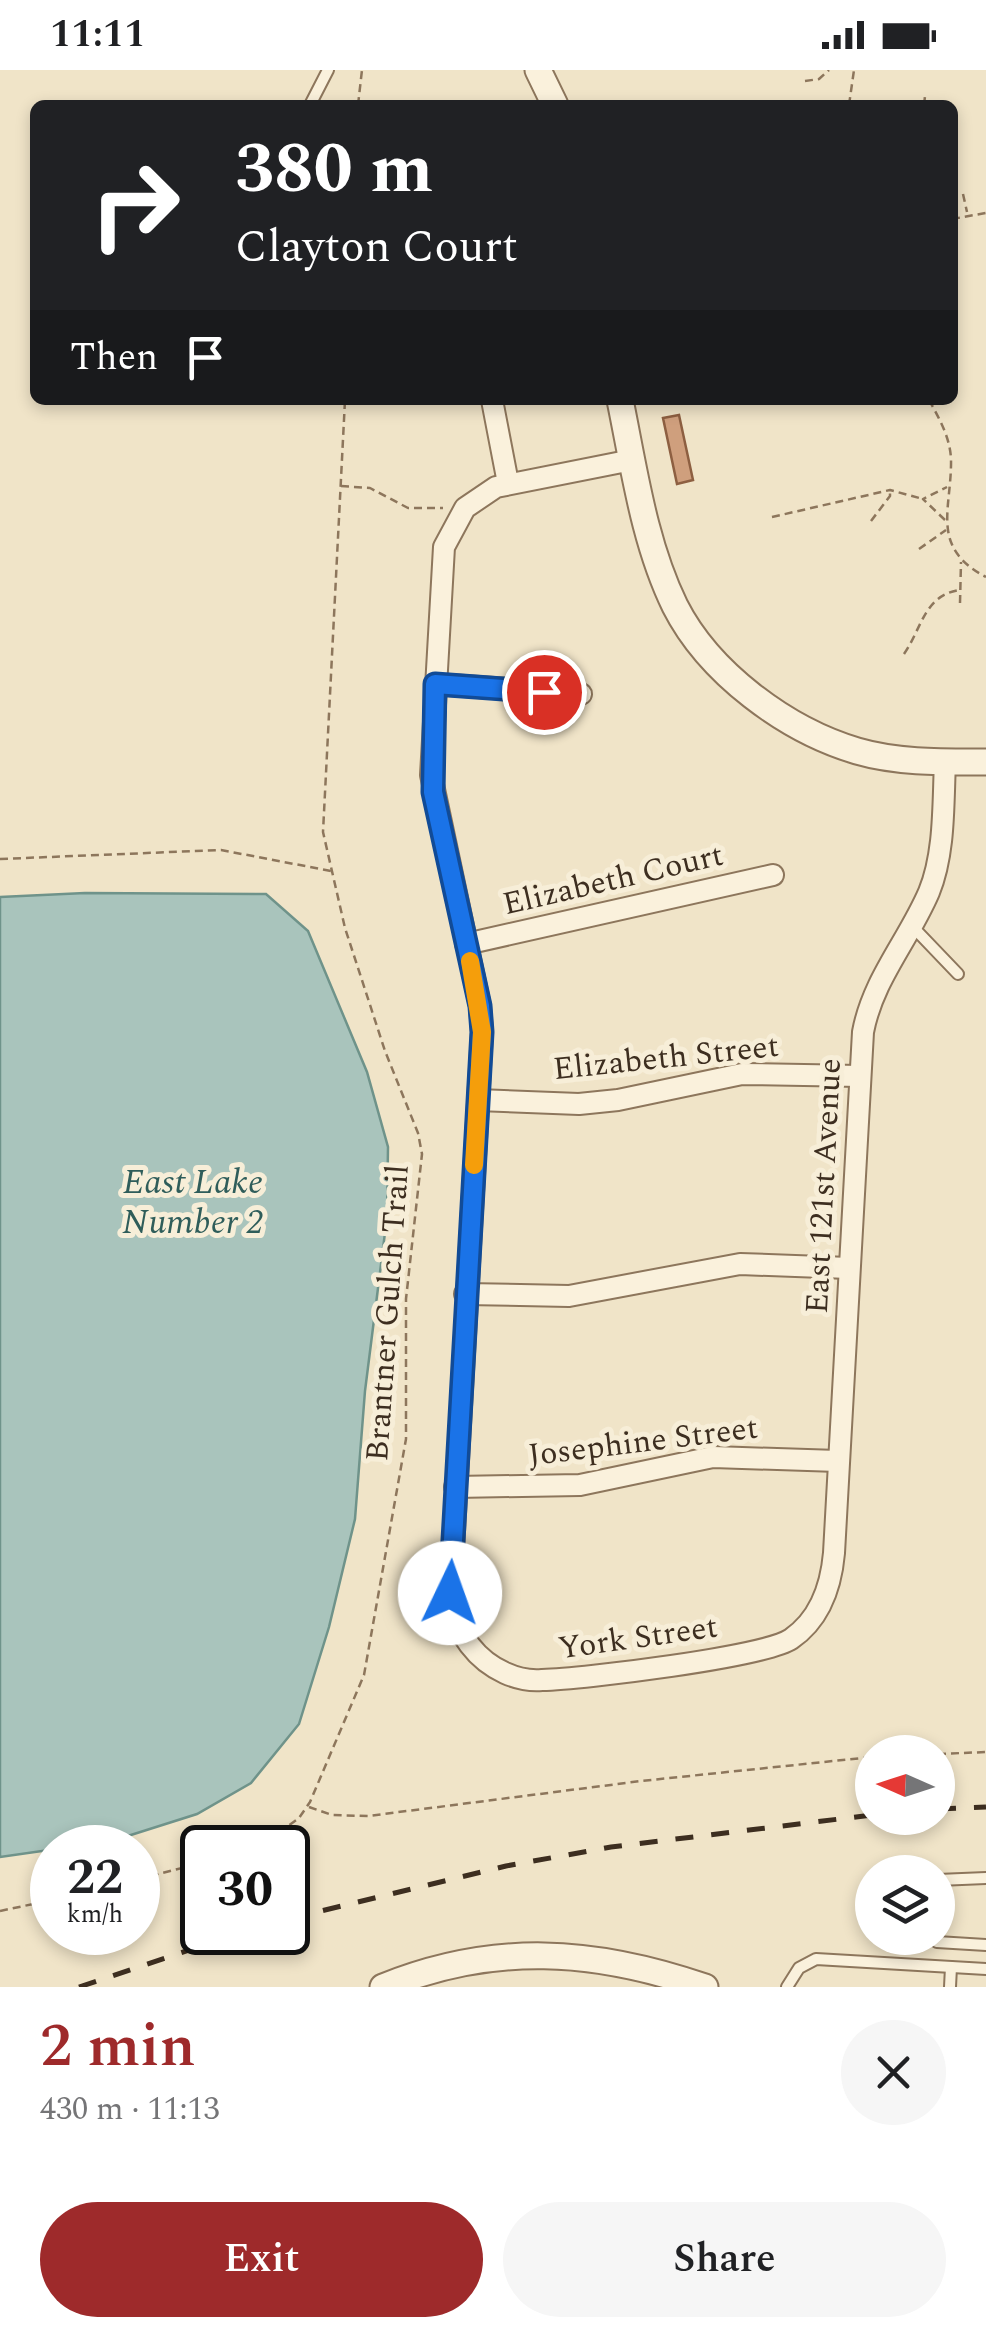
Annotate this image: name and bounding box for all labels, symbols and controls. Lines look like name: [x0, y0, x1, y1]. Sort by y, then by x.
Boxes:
text: 11:11: [50, 6, 145, 64]
text: 380 m: [235, 117, 433, 223]
icon: right: [70, 140, 200, 270]
text: Clayton Court: [235, 213, 518, 282]
text: Then: [70, 329, 158, 387]
icon: arrive: [178, 330, 233, 385]
pin: [502, 650, 587, 735]
icon: arrive: [517, 665, 572, 720]
street label: Elizabeth Court: [498, 831, 728, 929]
street label: Elizabeth Street: [551, 1022, 781, 1094]
street label: East 121st Avenue: [793, 1057, 855, 1315]
water label: East Lake Number 2: [122, 1156, 264, 1249]
street label: Brantner Gulch Trail: [353, 1163, 423, 1463]
street label: Josephine Street: [525, 1404, 761, 1480]
position arrow: [398, 1541, 502, 1645]
street label: York Street: [555, 1603, 721, 1673]
north arrow: [855, 1735, 955, 1835]
map controls: [855, 1735, 955, 1955]
speed limit sign: 30: [180, 1825, 310, 1955]
text: 22: [67, 1840, 123, 1916]
button: layers: [855, 1855, 955, 1955]
text: km/h: [67, 1896, 123, 1934]
text: 2 min: [40, 2001, 196, 2093]
button: close: [841, 2020, 946, 2125]
text: 430 m · 11:13: [40, 2085, 220, 2134]
button: Exit: [40, 2202, 483, 2317]
button: Share: [503, 2202, 946, 2317]

